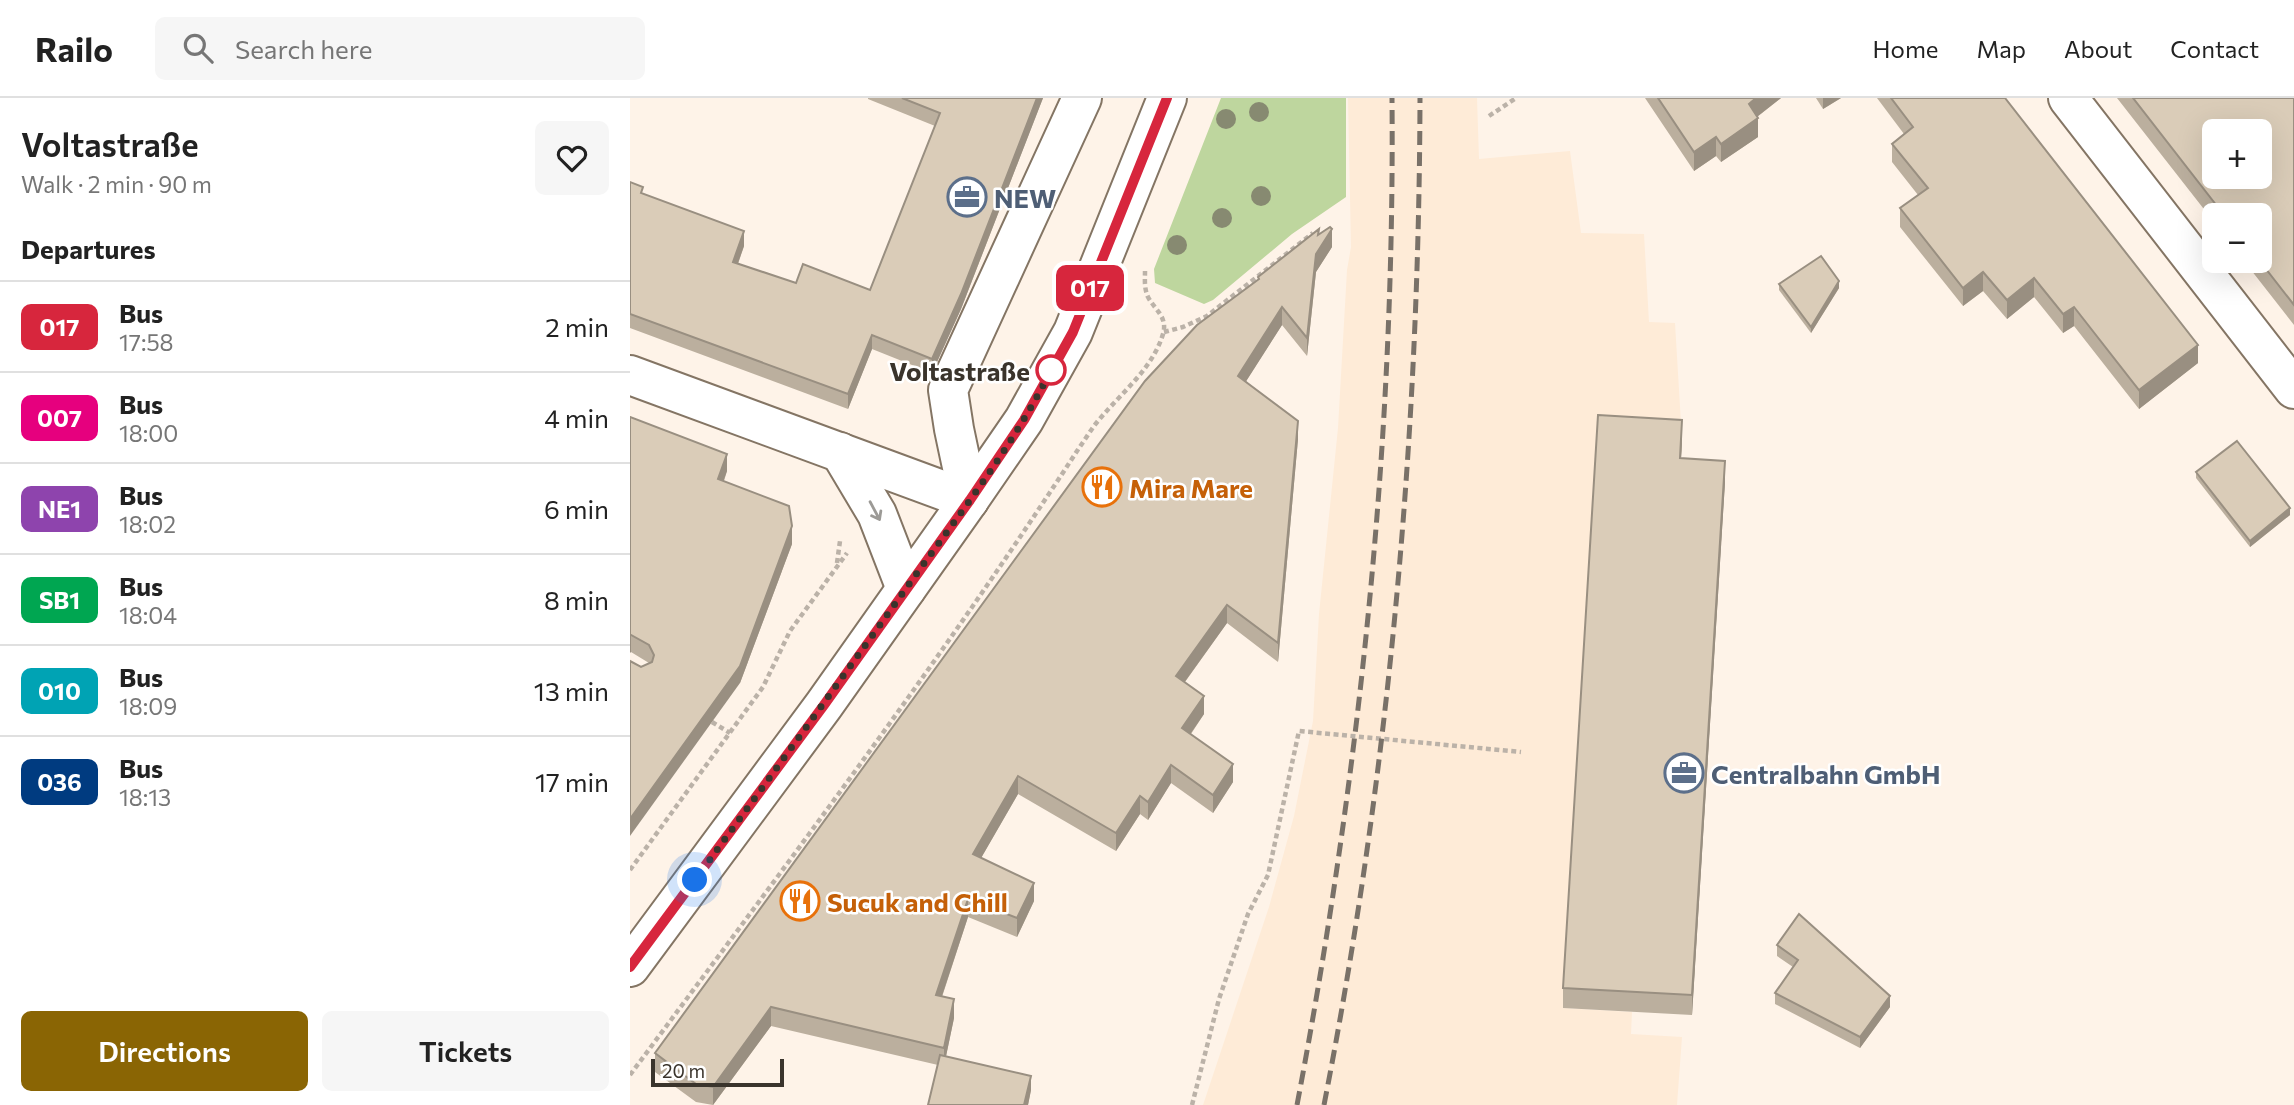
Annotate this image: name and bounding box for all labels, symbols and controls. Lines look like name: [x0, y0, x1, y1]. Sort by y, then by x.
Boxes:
search box: [155, 17, 645, 80]
text: Railo: [35, 28, 113, 69]
icon: search: [179, 29, 217, 67]
text: Search here: [235, 33, 372, 64]
text: Home: [1873, 34, 1939, 63]
text: Map: [1977, 34, 2026, 63]
text: About: [2064, 34, 2132, 63]
text: Contact: [2170, 34, 2259, 63]
map controls: [2202, 119, 2272, 273]
button: +: [2202, 119, 2272, 189]
button: heart: [535, 121, 609, 195]
text: Voltastraße: [21, 123, 199, 164]
text: Walk · 2 min · 90 m: [21, 170, 212, 198]
office icon: NEW: [946, 176, 988, 218]
place label: NEW: [994, 182, 1056, 213]
button: −: [2202, 203, 2272, 273]
text: Departures: [21, 233, 156, 264]
line badge: 017: [1050, 265, 1130, 311]
text: 017: [1070, 273, 1110, 302]
text: Bus: [119, 297, 163, 328]
text: 2 min: [545, 311, 609, 342]
text: 017: [40, 312, 80, 341]
text: 17:58: [119, 328, 174, 356]
place label: Voltastraße: [889, 355, 1030, 386]
marker: Voltastraße: [1036, 355, 1066, 385]
text: Bus: [119, 388, 163, 419]
text: 4 min: [544, 402, 609, 433]
text: 007: [37, 403, 82, 432]
text: 18:00: [119, 419, 178, 447]
restaurant icon: Mira Mare: [1081, 466, 1123, 508]
place label: Mira Mare: [1129, 472, 1253, 503]
text: Bus: [119, 479, 163, 510]
text: 6 min: [544, 493, 609, 524]
text: NE1: [38, 494, 81, 523]
one-way arrow: [868, 500, 882, 521]
text: 18:02: [119, 510, 176, 538]
text: Bus: [119, 570, 163, 601]
text: 8 min: [544, 584, 609, 615]
text: SB1: [39, 585, 80, 614]
text: 18:04: [119, 601, 177, 629]
text: Bus: [119, 661, 163, 692]
text: 13 min: [534, 675, 609, 706]
text: 010: [38, 676, 81, 705]
text: 18:09: [119, 692, 177, 720]
text: Bus: [119, 752, 163, 783]
office icon: Centralbahn GmbH: [1663, 752, 1705, 794]
place label: Centralbahn GmbH: [1711, 758, 1940, 789]
text: 17 min: [535, 766, 609, 797]
text: 036: [37, 767, 82, 796]
text: 18:13: [119, 783, 171, 811]
your location: [677, 862, 712, 897]
restaurant icon: Sucuk and Chill: [779, 880, 821, 922]
place label: Sucuk and Chill: [827, 886, 1008, 917]
button: Directions: [21, 1011, 308, 1091]
button: Tickets: [322, 1011, 609, 1091]
scale bar: [651, 1056, 784, 1088]
text: 20 m: [662, 1059, 705, 1082]

